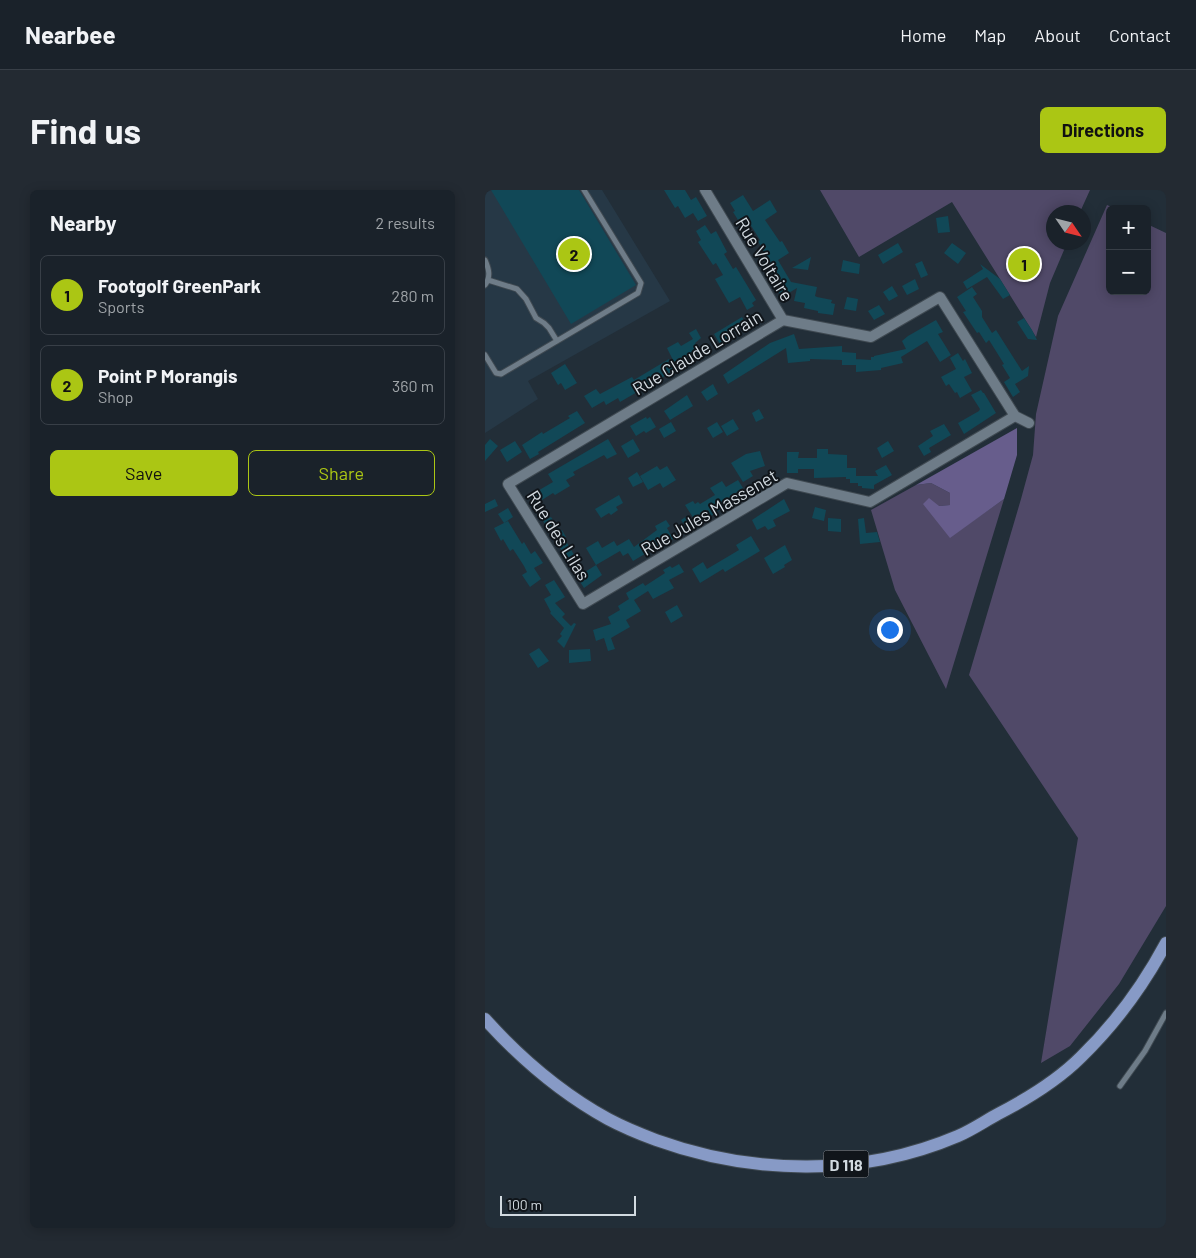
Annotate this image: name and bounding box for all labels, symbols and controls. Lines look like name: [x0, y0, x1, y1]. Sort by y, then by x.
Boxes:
text: Nearbee: [25, 20, 116, 49]
text: Home: [900, 24, 946, 46]
text: Map: [974, 24, 1006, 46]
text: About: [1034, 24, 1081, 46]
text: Contact: [1109, 24, 1171, 46]
button: Directions: [1040, 107, 1166, 153]
text: Find us: [30, 109, 141, 151]
north arrow: [1046, 205, 1091, 250]
map controls: [1106, 205, 1151, 295]
button: +: [1106, 205, 1151, 250]
text: Nearby: [50, 210, 116, 235]
text: 2 results: [376, 213, 435, 232]
street label: Rue Voltaire: [731, 213, 799, 305]
pin: 2: [558, 235, 590, 273]
pin: 1: [1008, 245, 1040, 283]
button: −: [1106, 250, 1151, 295]
text: Footgolf GreenPark: [98, 274, 261, 297]
text: 1: [64, 286, 70, 305]
text: 280 m: [392, 286, 434, 305]
text: Sports: [98, 297, 144, 316]
street label: Rue Claude Lorrain: [628, 305, 766, 399]
text: Point P Morangis: [98, 364, 237, 387]
text: 2: [63, 376, 71, 395]
text: 360 m: [392, 376, 434, 395]
text: Shop: [98, 387, 133, 406]
button: Save: [50, 450, 238, 496]
button: Share: [248, 450, 435, 496]
street label: Rue Jules Massenet: [637, 464, 781, 560]
street label: Rue des Lilas: [523, 486, 595, 584]
your location: [877, 617, 903, 643]
road number: D 118: [823, 1151, 869, 1178]
scale bar: [500, 1193, 636, 1216]
text: 100 m: [507, 1196, 542, 1213]

